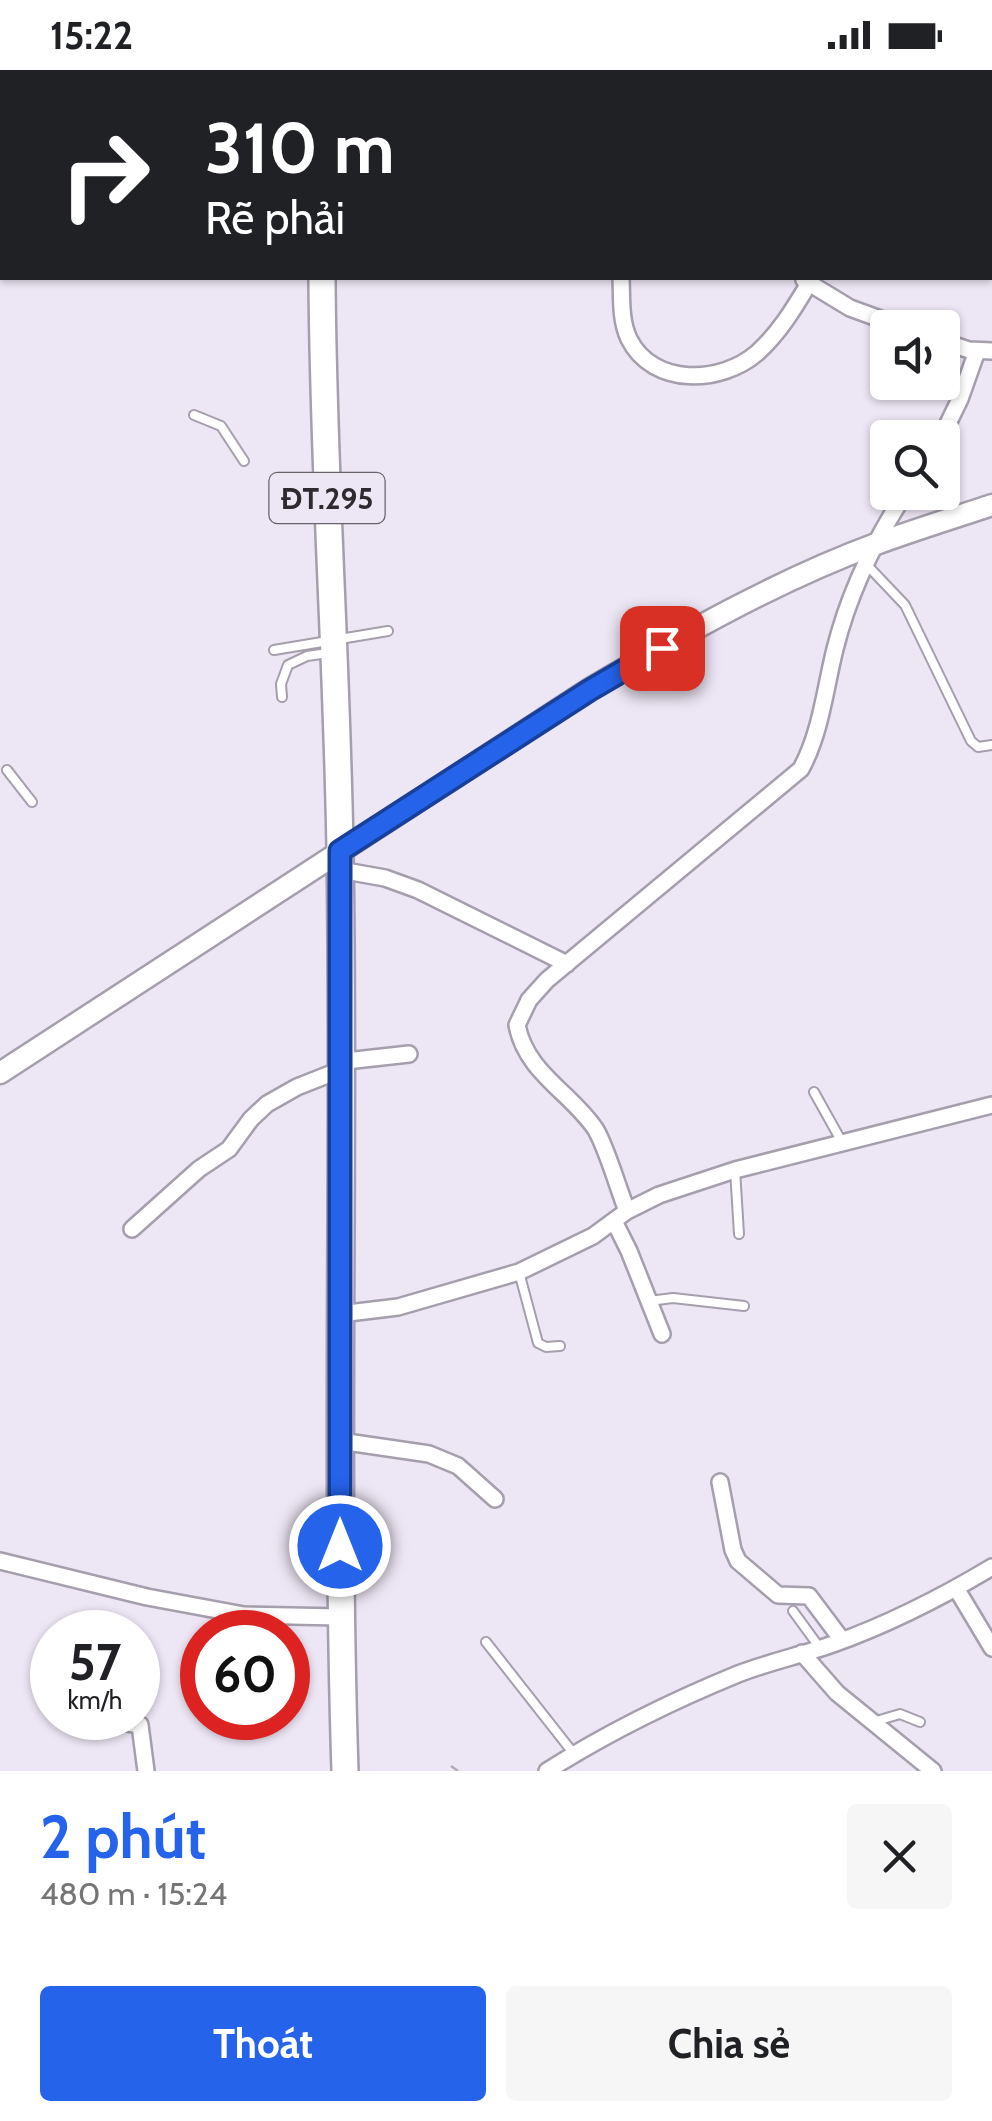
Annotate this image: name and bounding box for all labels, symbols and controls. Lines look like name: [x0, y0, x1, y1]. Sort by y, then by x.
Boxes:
text: 15:22: [50, 12, 133, 59]
text: 310 m: [205, 105, 395, 191]
icon: right: [40, 110, 170, 240]
text: Rẽ phải: [205, 191, 345, 245]
map controls: [870, 310, 960, 510]
button: sound: [870, 310, 960, 400]
button: search: [870, 420, 960, 510]
road number: ĐT.295: [270, 473, 384, 523]
pin: [620, 606, 705, 691]
icon: arrive: [635, 621, 690, 676]
position arrow: [288, 1494, 392, 1598]
speed limit sign: 60: [180, 1610, 310, 1740]
text: 57: [69, 1632, 121, 1693]
text: km/h: [68, 1685, 122, 1715]
text: 2 phút: [40, 1800, 206, 1873]
button: close: [847, 1804, 952, 1909]
text: 480 m · 15:24: [40, 1874, 227, 1913]
button: Thoát: [40, 1986, 486, 2101]
button: Chia sẻ: [506, 1986, 952, 2101]

